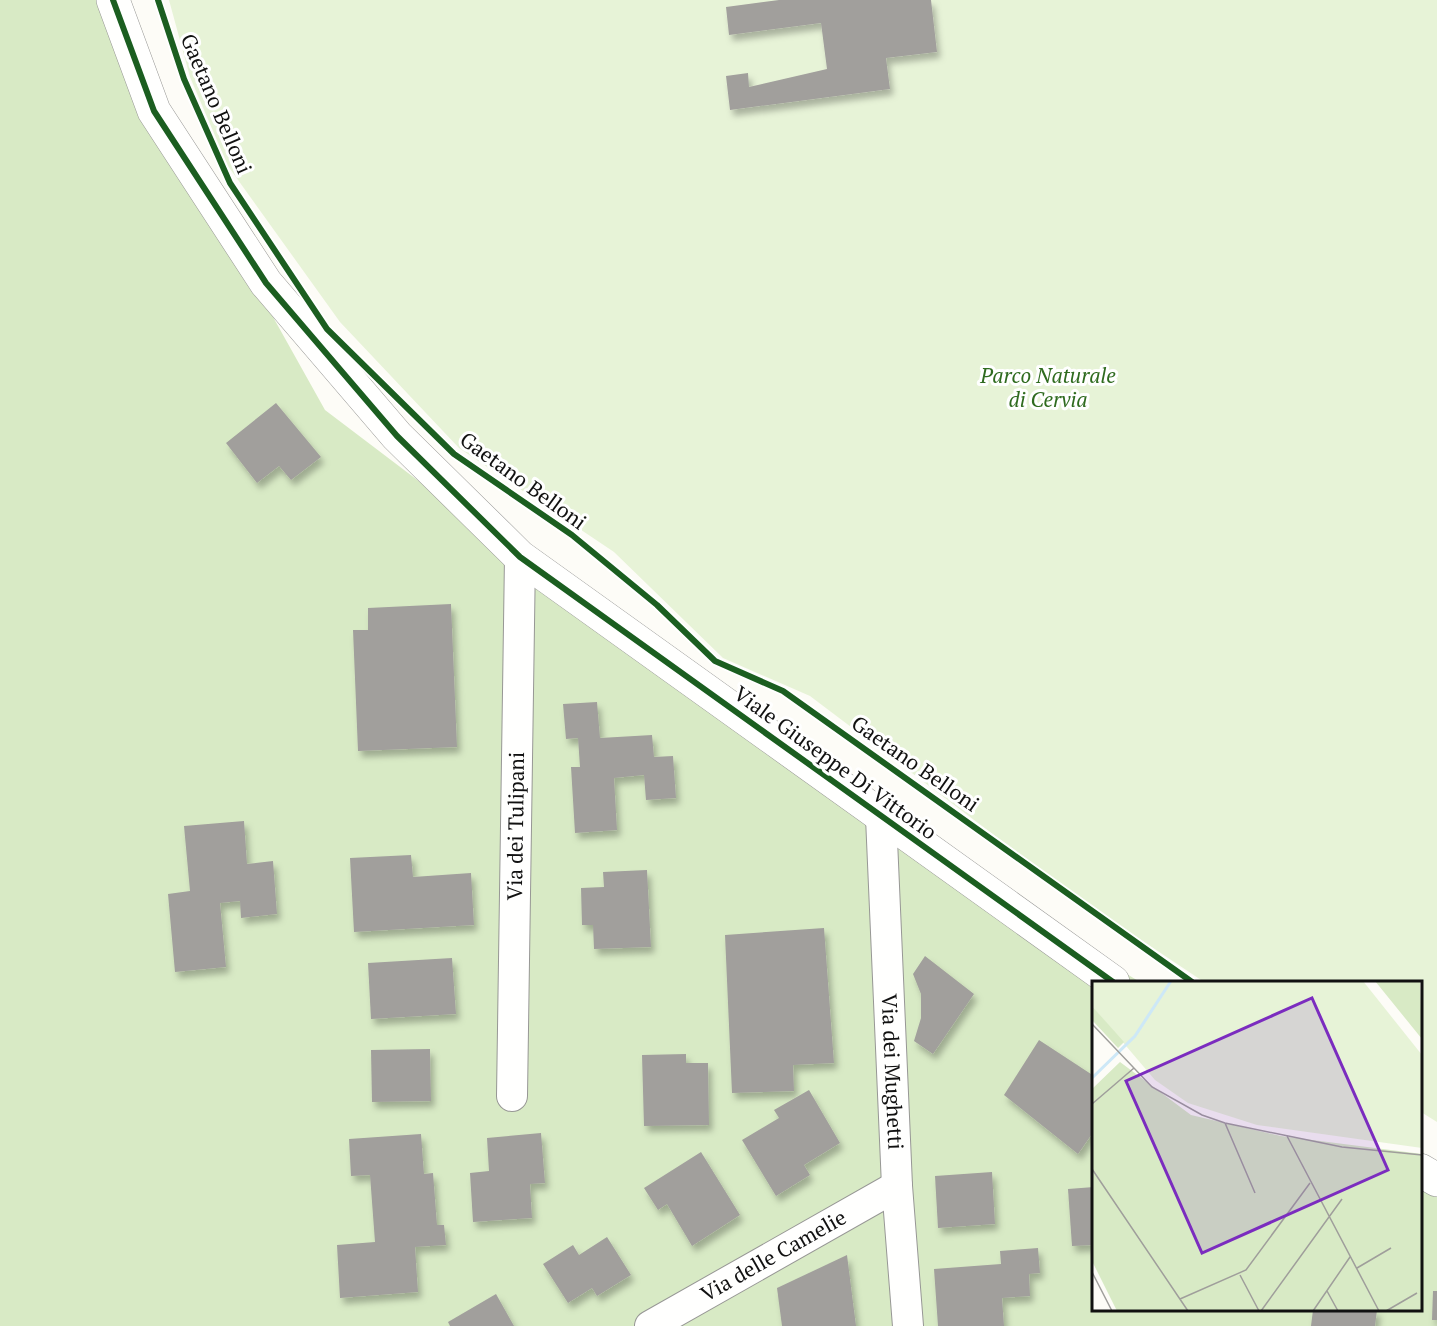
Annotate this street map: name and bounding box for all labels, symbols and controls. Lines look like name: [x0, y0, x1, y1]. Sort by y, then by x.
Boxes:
street label: Gaetano Belloni: [175, 29, 259, 178]
park label: Parco Naturale di Cervia: [979, 361, 1116, 413]
street label: Gaetano Belloni: [455, 425, 592, 536]
street label: Viale Giuseppe Di Vittorio: [728, 679, 943, 845]
street label: Gaetano Belloni: [846, 709, 985, 818]
street label: Via dei Tulipani: [500, 752, 530, 900]
inset map: [1092, 981, 1422, 1311]
street label: Via dei Mughetti: [876, 993, 910, 1150]
street label: Via delle Camelie: [695, 1203, 851, 1307]

